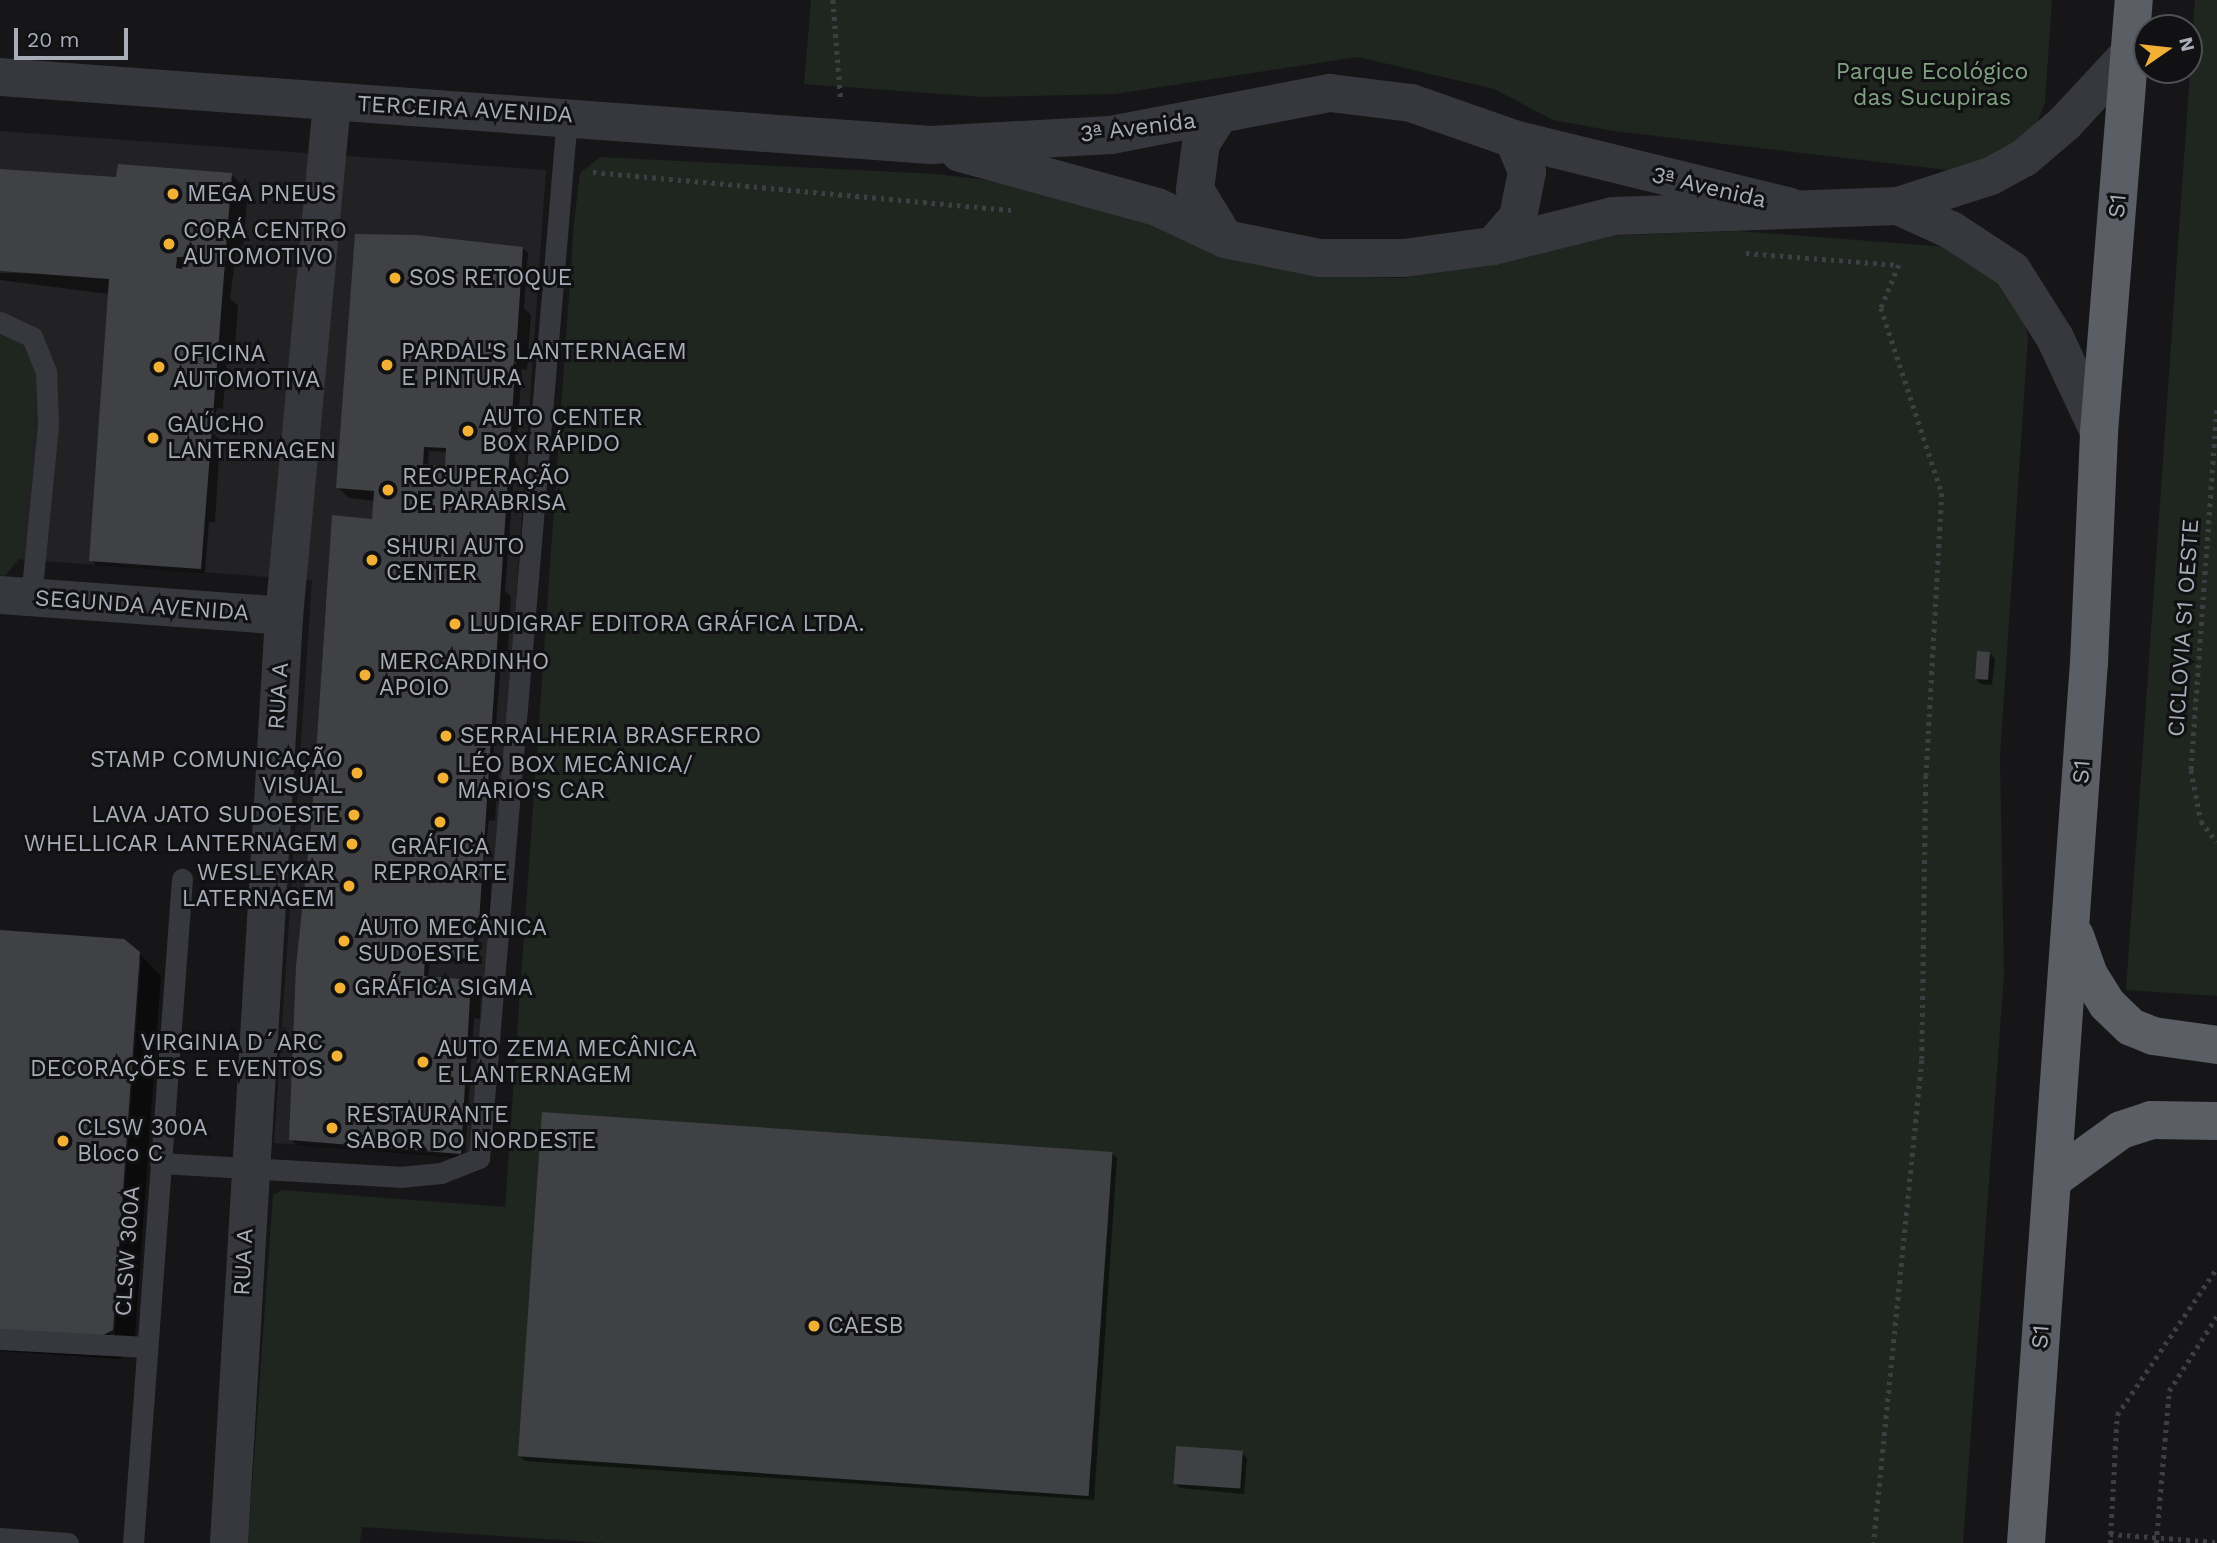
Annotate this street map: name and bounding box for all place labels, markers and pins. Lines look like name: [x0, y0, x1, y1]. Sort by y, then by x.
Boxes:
place label: MEGA PNEUS: [187, 180, 337, 208]
marker: MEGA PNEUS: [165, 186, 181, 202]
place label: CORÁ CENTRO AUTOMOTIVO: [183, 217, 348, 271]
marker: CORÁ CENTRO AUTOMOTIVO: [161, 236, 177, 252]
place label: SOS RETOQUE: [409, 264, 572, 292]
marker: SOS RETOQUE: [387, 270, 403, 286]
place label: PARDAL'S LANTERNAGEM E PINTURA: [401, 338, 687, 392]
place label: OFICINA AUTOMOTIVA: [173, 340, 320, 394]
marker: PARDAL'S LANTERNAGEM E PINTURA: [379, 357, 395, 373]
marker: OFICINA AUTOMOTIVA: [151, 359, 167, 375]
place label: AUTO CENTER BOX RÁPIDO: [482, 404, 643, 458]
place label: GAÚCHO LANTERNAGEN: [167, 411, 336, 465]
marker: AUTO CENTER BOX RÁPIDO: [460, 423, 476, 439]
marker: GAÚCHO LANTERNAGEN: [145, 430, 161, 446]
place label: RECUPERAÇÃO DE PARABRISA: [402, 463, 570, 517]
marker: RECUPERAÇÃO DE PARABRISA: [380, 482, 396, 498]
place label: SHURI AUTO CENTER: [386, 533, 525, 587]
marker: SHURI AUTO CENTER: [364, 552, 380, 568]
place label: LUDIGRAF EDITORA GRÁFICA LTDA.: [469, 610, 867, 638]
marker: LUDIGRAF EDITORA GRÁFICA LTDA.: [447, 616, 463, 632]
place label: MERCARDINHO APOIO: [379, 648, 549, 702]
marker: MERCARDINHO APOIO: [357, 667, 373, 683]
place label: SERRALHERIA BRASFERRO: [460, 722, 762, 750]
marker: SERRALHERIA BRASFERRO: [438, 728, 454, 744]
place label: STAMP COMUNICAÇÃO VISUAL: [90, 746, 343, 800]
place label: LÉO BOX MECÂNICA/ MARIO'S CAR: [457, 751, 693, 805]
marker: STAMP COMUNICAÇÃO VISUAL: [349, 765, 365, 781]
marker: LÉO BOX MECÂNICA/ MARIO'S CAR: [435, 770, 451, 786]
place label: LAVA JATO SUDOESTE: [90, 801, 340, 829]
marker: LAVA JATO SUDOESTE: [346, 807, 362, 823]
marker: GRÁFICA REPROARTE: [432, 814, 448, 830]
place label: WHELLICAR LANTERNAGEM: [24, 830, 338, 858]
place label: GRÁFICA REPROARTE: [373, 833, 507, 887]
marker: WHELLICAR LANTERNAGEM: [344, 836, 360, 852]
place label: WESLEYKAR LATERNAGEM: [182, 859, 335, 913]
marker: WESLEYKAR LATERNAGEM: [341, 878, 357, 894]
place label: AUTO MECÂNICA SUDOESTE: [358, 914, 547, 968]
marker: AUTO MECÂNICA SUDOESTE: [336, 933, 352, 949]
place label: GRÁFICA SIGMA: [354, 974, 534, 1002]
marker: GRÁFICA SIGMA: [332, 980, 348, 996]
place label: VIRGINIA D´ARC DECORAÇÕES E EVENTOS: [30, 1029, 323, 1083]
place label: AUTO ZEMA MECÂNICA E LANTERNAGEM: [437, 1035, 698, 1089]
marker: VIRGINIA D´ARC DECORAÇÕES E EVENTOS: [329, 1048, 345, 1064]
marker: AUTO ZEMA MECÂNICA E LANTERNAGEM: [415, 1054, 431, 1070]
place label: RESTAURANTE SABOR DO NORDESTE: [346, 1101, 596, 1155]
place label: CLSW 300A Bloco C: [77, 1114, 208, 1168]
marker: RESTAURANTE SABOR DO NORDESTE: [324, 1120, 340, 1136]
marker: CLSW 300A Bloco C: [55, 1133, 71, 1149]
place label: CAESB: [828, 1312, 903, 1340]
marker: CAESB: [806, 1318, 822, 1334]

